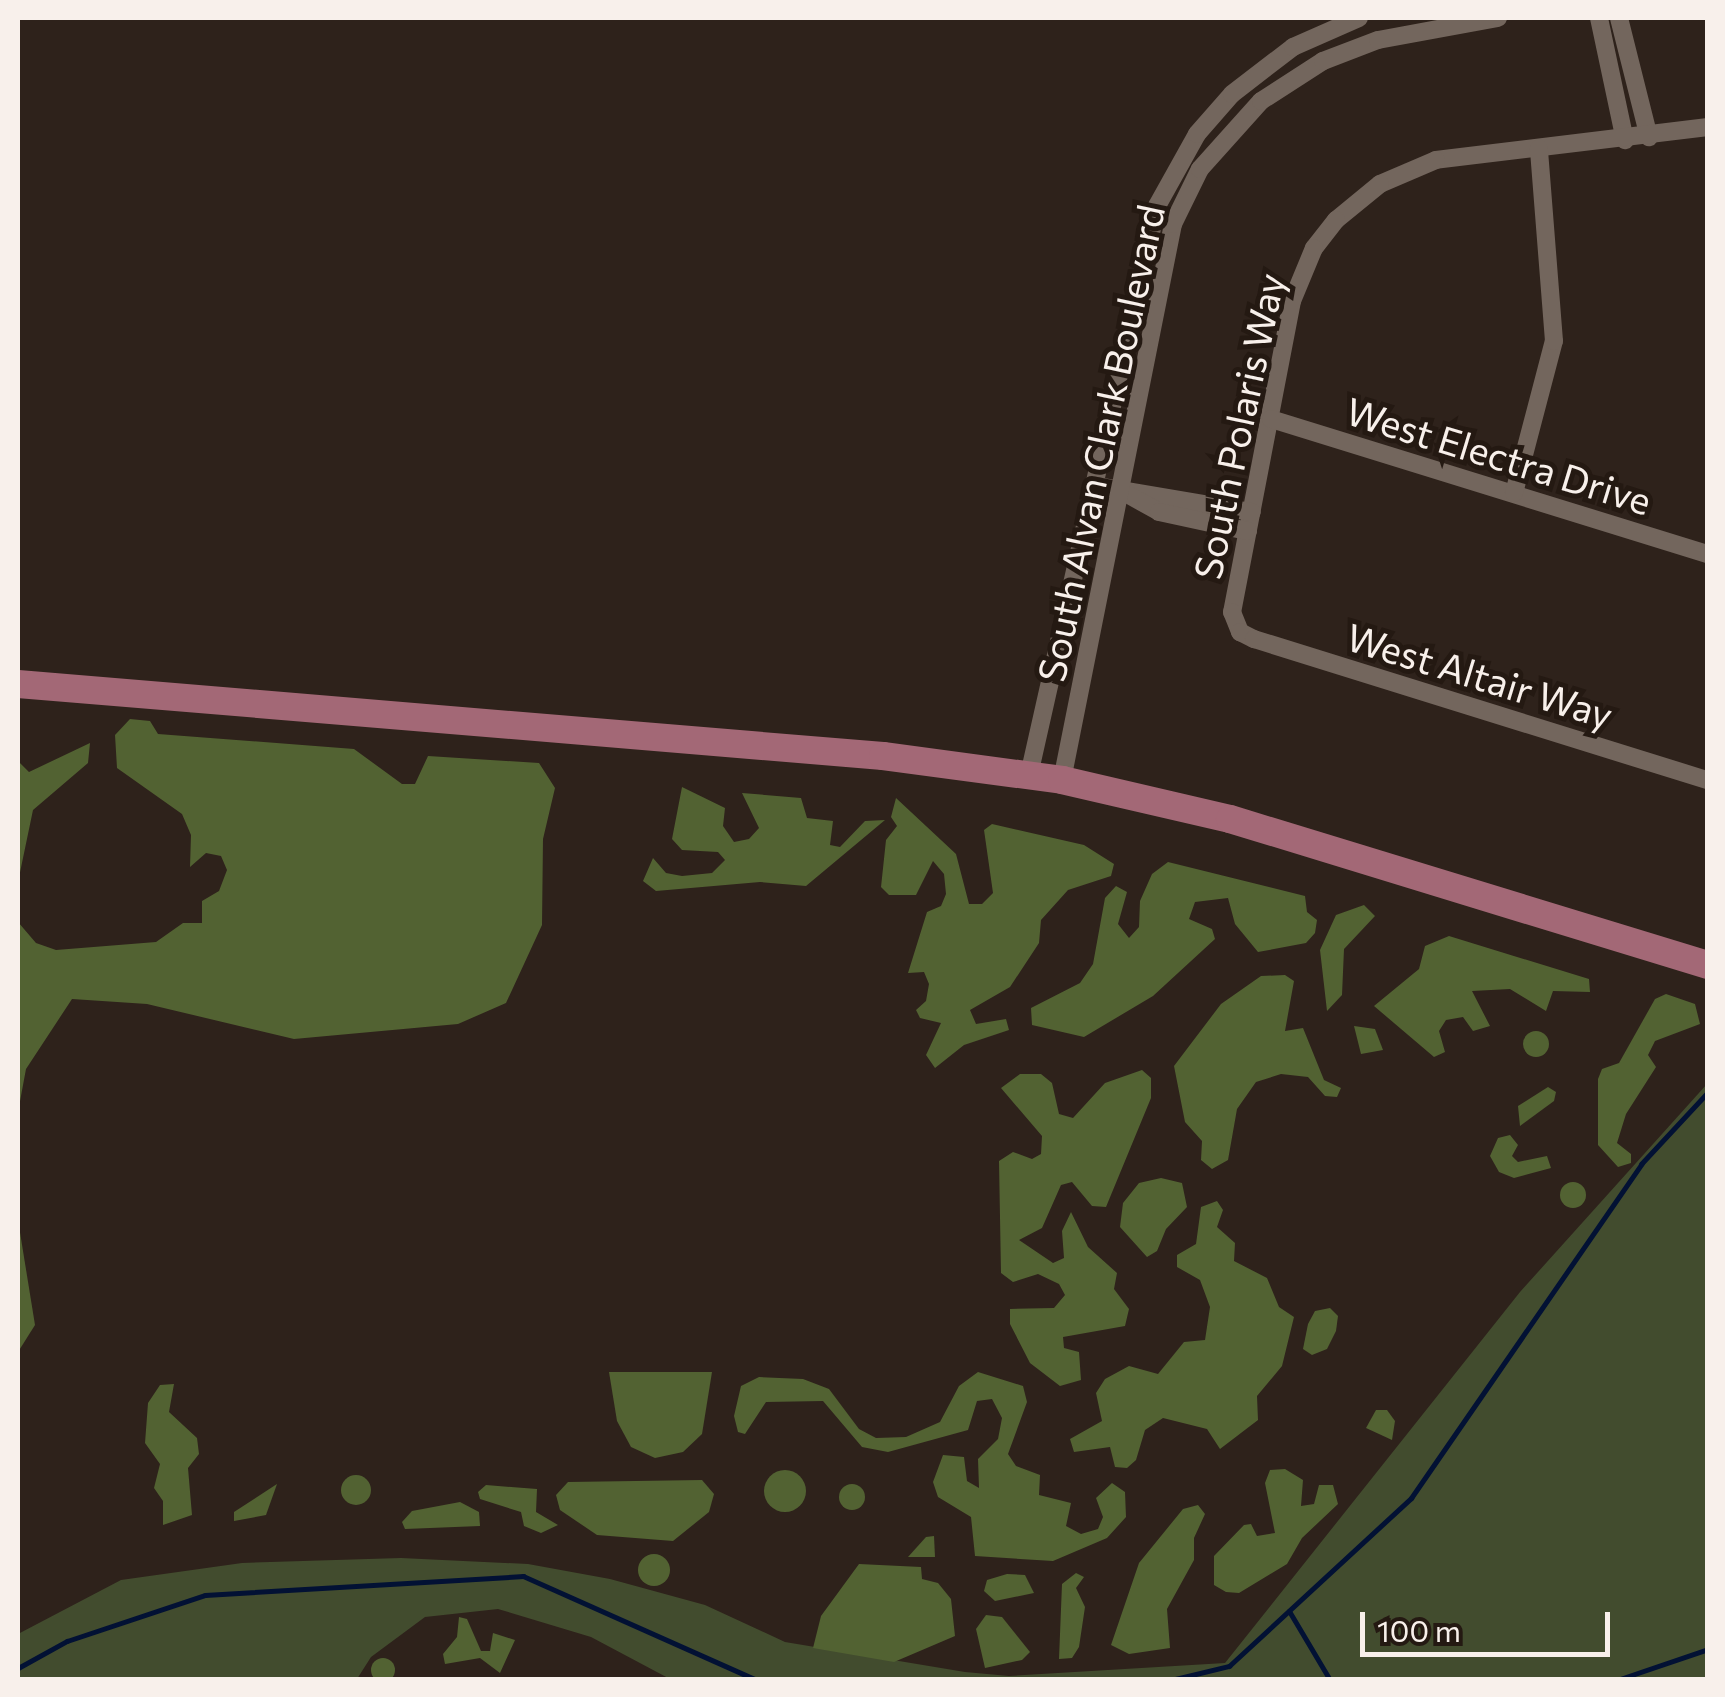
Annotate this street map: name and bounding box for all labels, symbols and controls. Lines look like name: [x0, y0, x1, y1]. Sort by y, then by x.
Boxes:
street label: South Alvan Clark Boulevard: [1027, 200, 1173, 686]
street label: South Polaris Way: [1183, 269, 1293, 583]
street label: West Electra Drive: [1341, 387, 1657, 523]
street label: West Altair Way: [1342, 613, 1618, 737]
scale bar: [1365, 1592, 1615, 1654]
text: 100 m: [1377, 1611, 1461, 1648]

